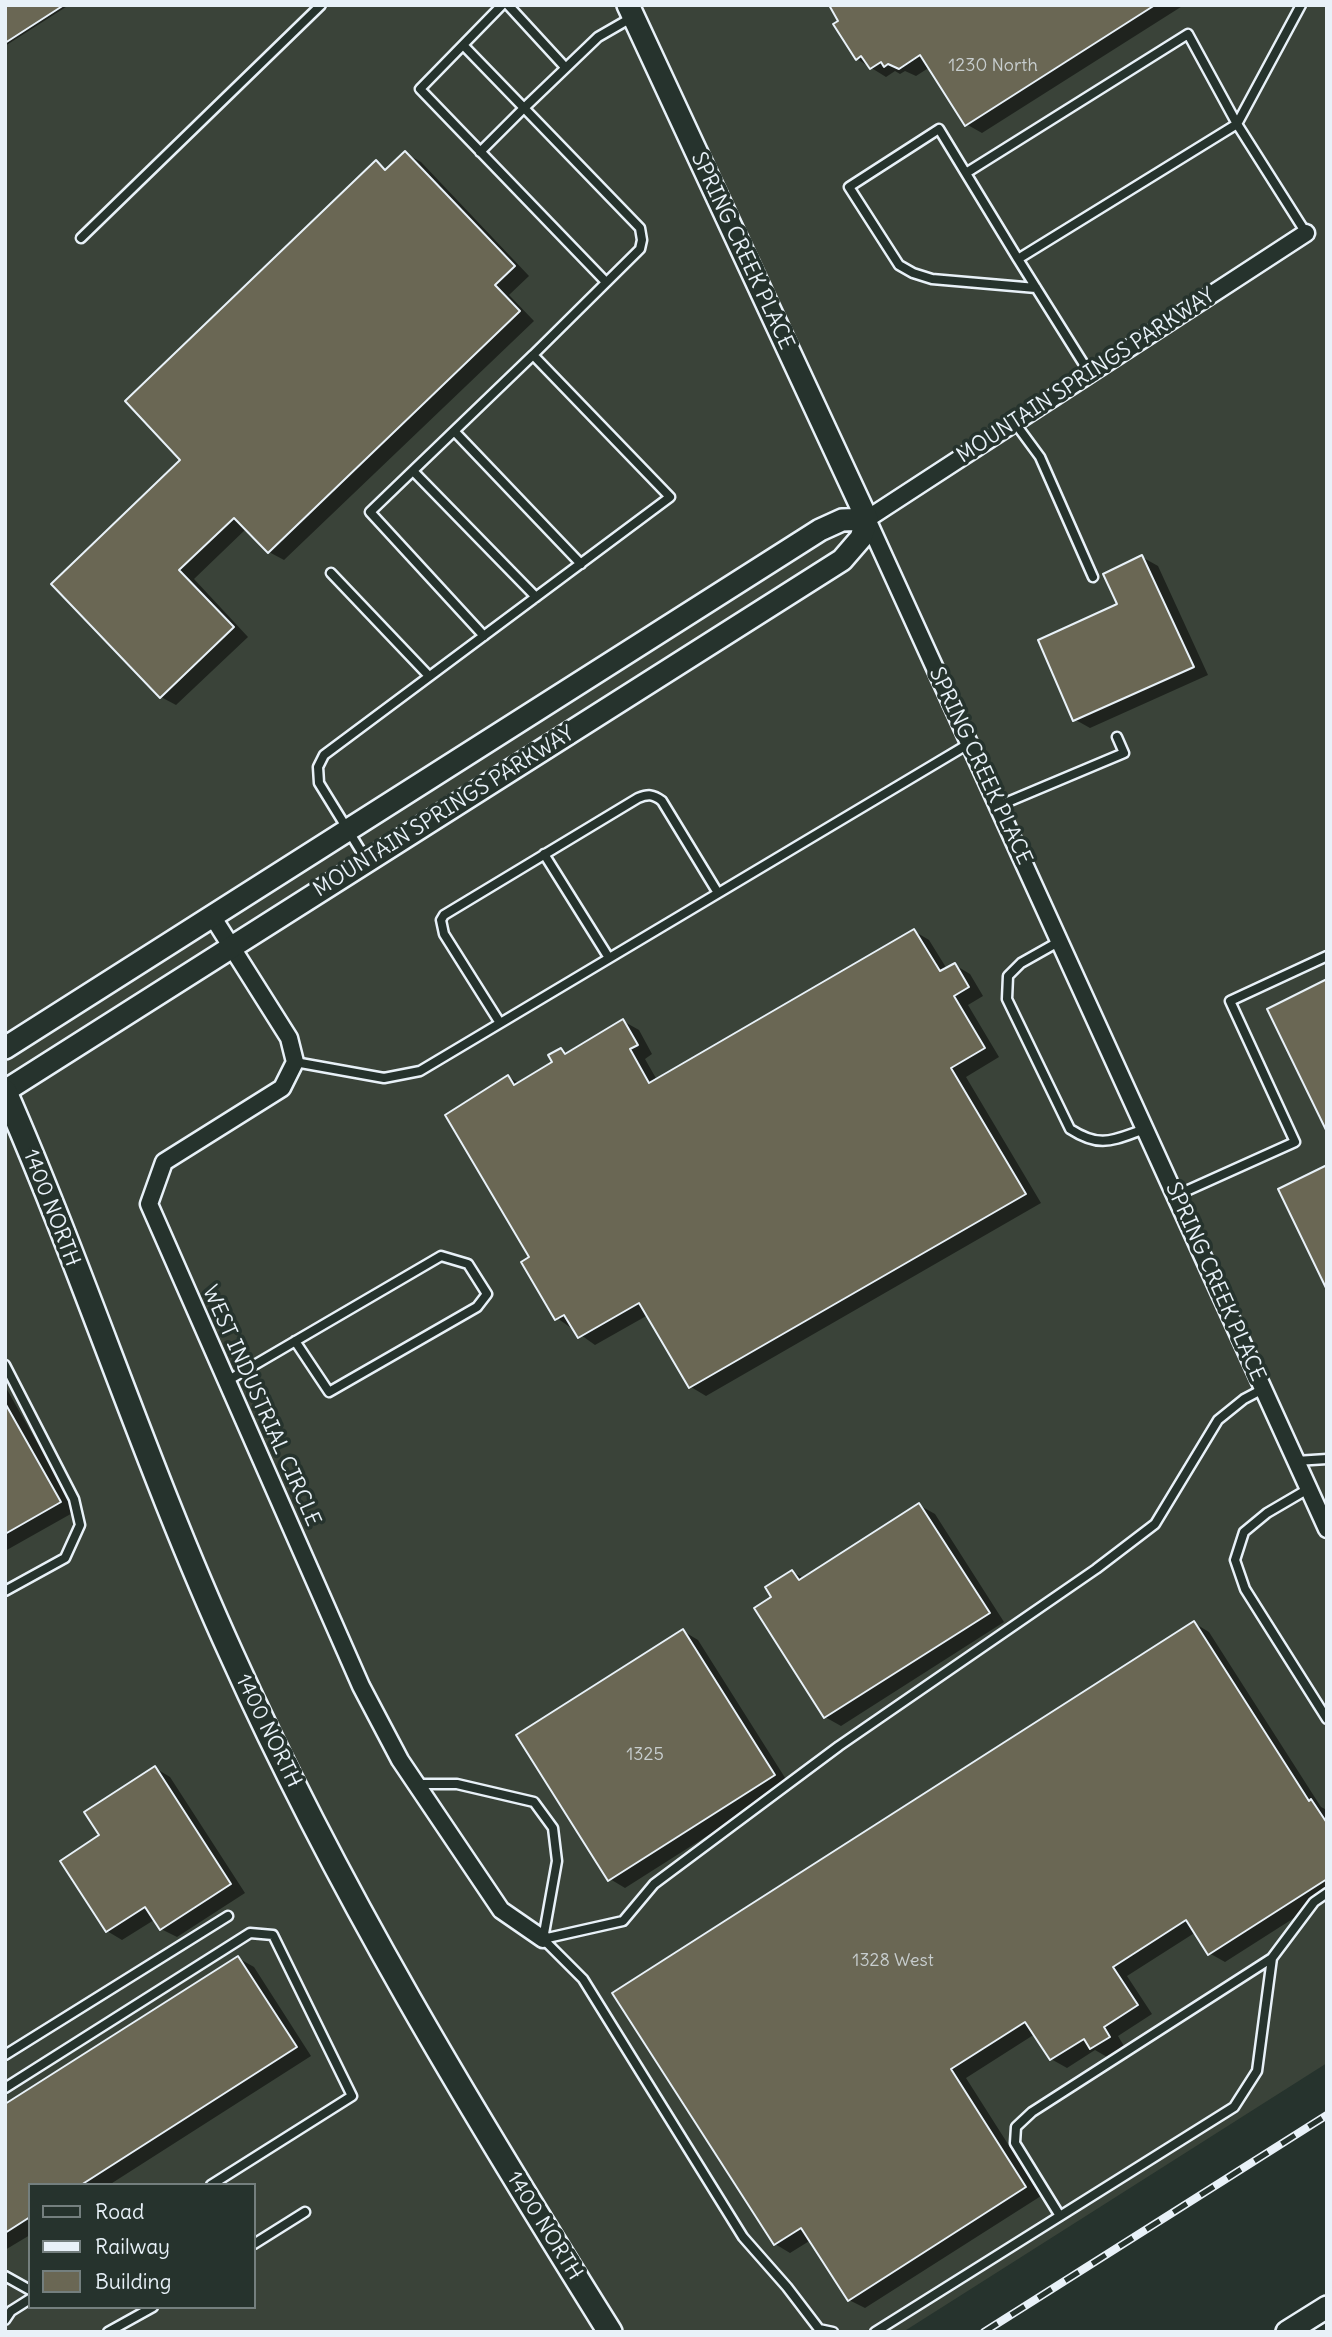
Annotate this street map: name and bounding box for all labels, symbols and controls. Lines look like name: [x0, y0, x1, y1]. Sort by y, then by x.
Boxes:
house number: 1230 North: [948, 55, 1038, 77]
street label: SPRING CREEK PLACE: [685, 148, 799, 354]
street label: MOUNTAIN SPRINGS PARKWAY: [952, 283, 1220, 469]
street label: SPRING CREEK PLACE: [923, 663, 1037, 869]
street label: MOUNTAIN SPRINGS PARKWAY: [309, 721, 579, 903]
street label: 1400 NORTH: [17, 1146, 85, 1270]
street label: SPRING CREEK PLACE: [1160, 1179, 1270, 1385]
street label: WEST INDUSTRIAL CIRCLE: [196, 1282, 326, 1530]
street label: 1400 NORTH: [230, 1670, 306, 1792]
house number: 1325: [626, 1744, 664, 1766]
house number: 1328 West: [852, 1950, 934, 1972]
street label: 1400 NORTH: [501, 2167, 587, 2285]
legend: [28, 2183, 256, 2309]
text: Road: [95, 2198, 144, 2225]
text: Railway: [95, 2233, 170, 2260]
text: Building: [95, 2268, 171, 2295]

